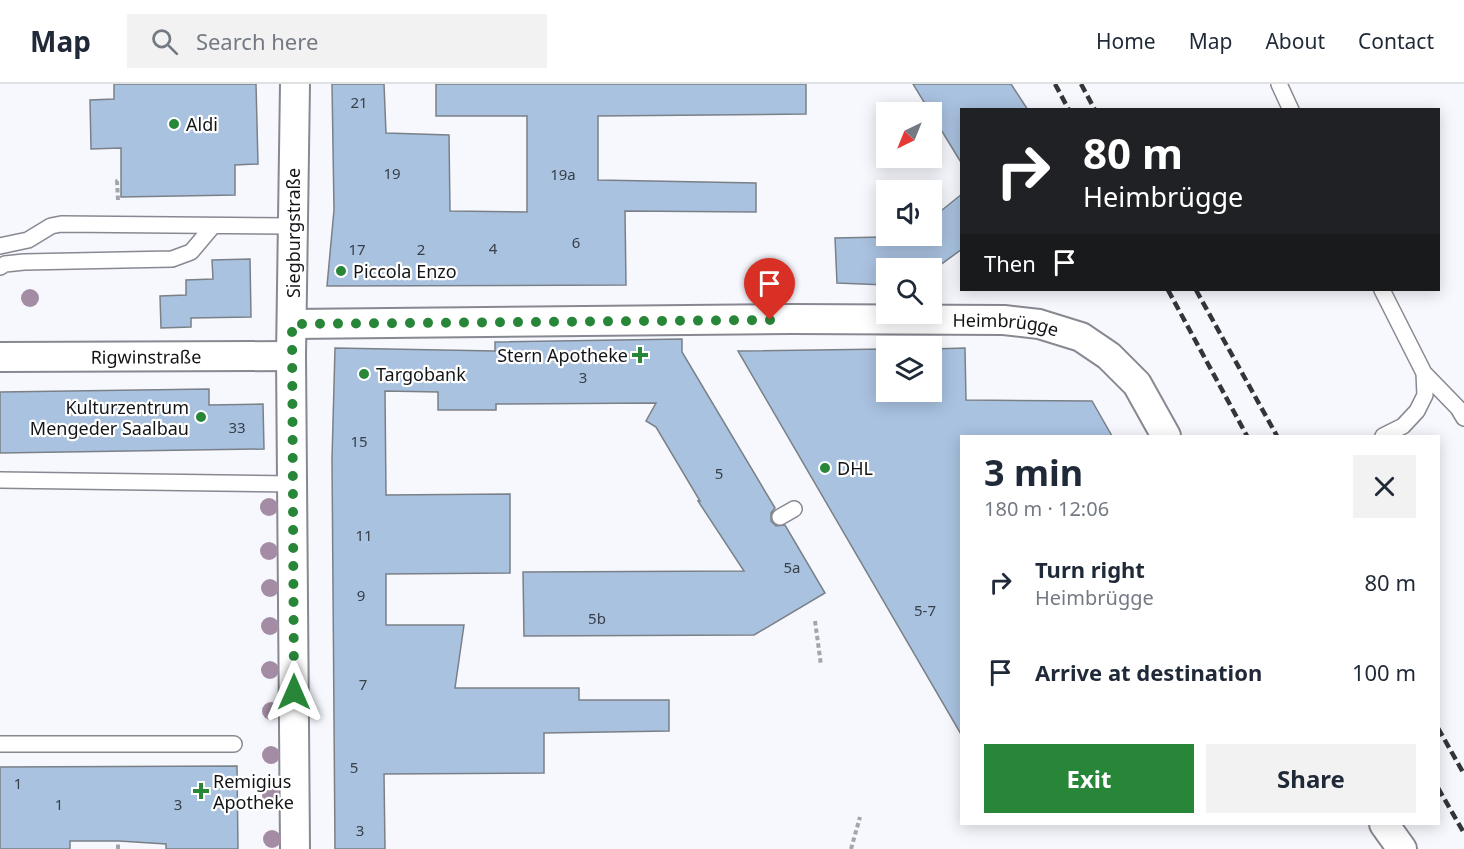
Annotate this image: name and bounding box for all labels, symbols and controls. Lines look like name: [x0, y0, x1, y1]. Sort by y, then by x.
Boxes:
search box: [127, 14, 547, 68]
text: Map: [30, 22, 91, 60]
icon: search: [148, 25, 181, 58]
text: Search here: [196, 26, 318, 56]
text: Home: [1096, 27, 1156, 55]
text: Map: [1189, 27, 1232, 55]
text: About: [1265, 27, 1325, 55]
text: Contact: [1358, 27, 1434, 55]
house number: 21: [350, 92, 368, 112]
north arrow: [876, 102, 942, 168]
map controls: [876, 102, 942, 402]
place label: Aldi: [186, 112, 218, 136]
marker: Aldi: [167, 117, 181, 131]
text: 80 m: [1083, 124, 1183, 181]
icon: right: [984, 132, 1062, 210]
house number: 19: [383, 163, 401, 183]
house number: 19a: [550, 164, 576, 184]
street label: Siegburgstraße: [281, 168, 305, 298]
text: Heimbrügge: [1083, 178, 1243, 215]
button: sound: [876, 180, 942, 246]
house number: 6: [572, 232, 580, 252]
house number: 4: [489, 238, 498, 258]
house number: 17: [348, 239, 366, 259]
house number: 2: [417, 239, 425, 259]
icon: arrive: [1048, 246, 1081, 279]
text: Then: [984, 248, 1036, 278]
pin: [744, 258, 795, 320]
button: search: [876, 258, 942, 324]
place label: Piccola Enzo: [353, 259, 457, 283]
marker: Piccola Enzo: [334, 264, 348, 278]
icon: arrive: [753, 267, 786, 300]
street label: Heimbrügge: [952, 308, 1062, 341]
button: layers: [876, 336, 942, 402]
place label: Stern Apotheke: [497, 343, 628, 367]
street label: Rigwinstraße: [91, 344, 201, 369]
marker: Stern Apotheke: [633, 348, 647, 362]
place label: Targobank: [376, 362, 466, 386]
marker: Targobank: [357, 367, 371, 381]
house number: 3: [579, 367, 587, 387]
place label: Kulturzentrum Mengeder Saalbau: [30, 395, 189, 440]
marker: Kulturzentrum Mengeder Saalbau: [194, 410, 208, 424]
house number: 33: [228, 417, 246, 437]
house number: 15: [350, 431, 368, 451]
text: 3 min: [984, 448, 1083, 497]
button: close: [1353, 455, 1416, 518]
place label: DHL: [837, 456, 873, 480]
marker: DHL: [818, 461, 832, 475]
house number: 5: [715, 463, 723, 483]
text: 180 m · 12:06: [984, 495, 1109, 522]
house number: 11: [355, 525, 373, 545]
text: Turn right: [1035, 554, 1145, 584]
house number: 5a: [784, 557, 801, 577]
icon: right: [984, 566, 1017, 599]
text: 80 m: [1365, 567, 1416, 597]
text: Heimbrügge: [1035, 584, 1154, 611]
house number: 9: [357, 585, 365, 605]
house number: 5-7: [914, 600, 936, 620]
house number: 5b: [588, 608, 606, 628]
icon: arrive: [984, 656, 1017, 689]
text: Arrive at destination: [1035, 657, 1262, 687]
text: 100 m: [1352, 657, 1416, 687]
position arrow: [262, 660, 326, 724]
house number: 7: [359, 674, 367, 694]
button: Exit: [984, 744, 1194, 813]
button: Share: [1206, 744, 1416, 813]
house number: 5: [350, 757, 358, 777]
place label: Remigius Apotheke: [213, 769, 294, 814]
house number: 1: [14, 773, 22, 793]
marker: Remigius Apotheke: [194, 784, 208, 798]
house number: 1: [55, 794, 63, 814]
house number: 3: [174, 794, 182, 814]
house number: 3: [356, 820, 364, 840]

